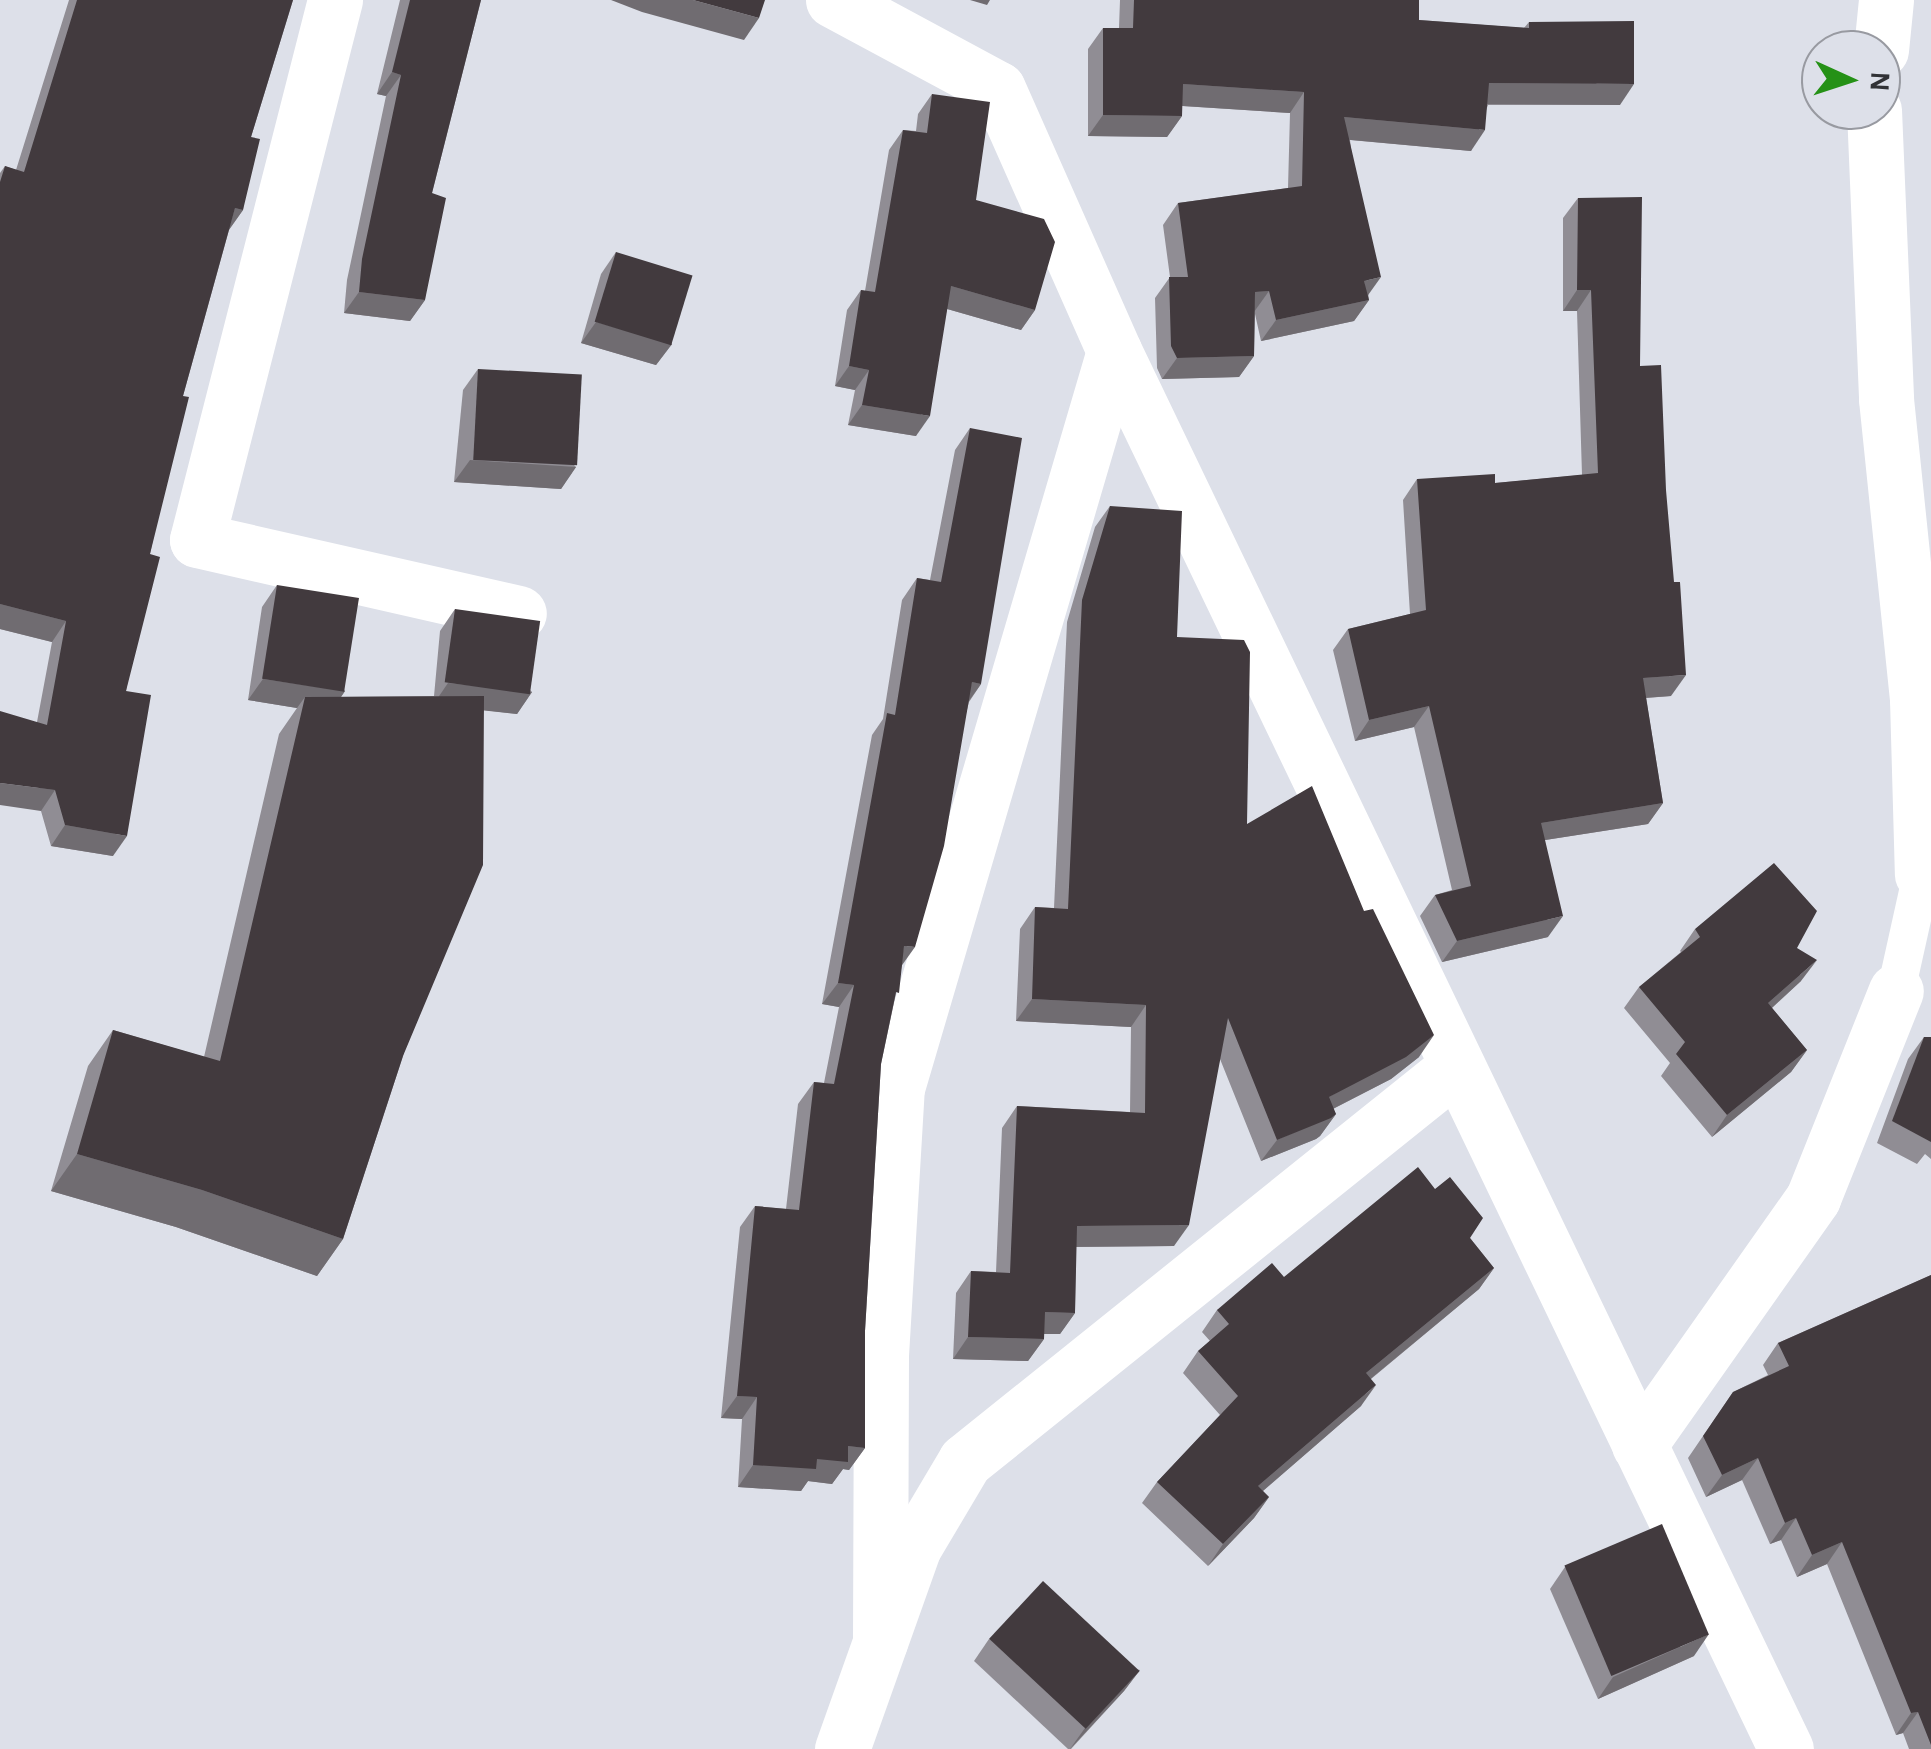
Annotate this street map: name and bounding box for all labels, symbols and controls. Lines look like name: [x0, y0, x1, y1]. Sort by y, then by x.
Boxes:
north arrow: [1801, 30, 1901, 130]
text: N: [1864, 71, 1893, 92]

